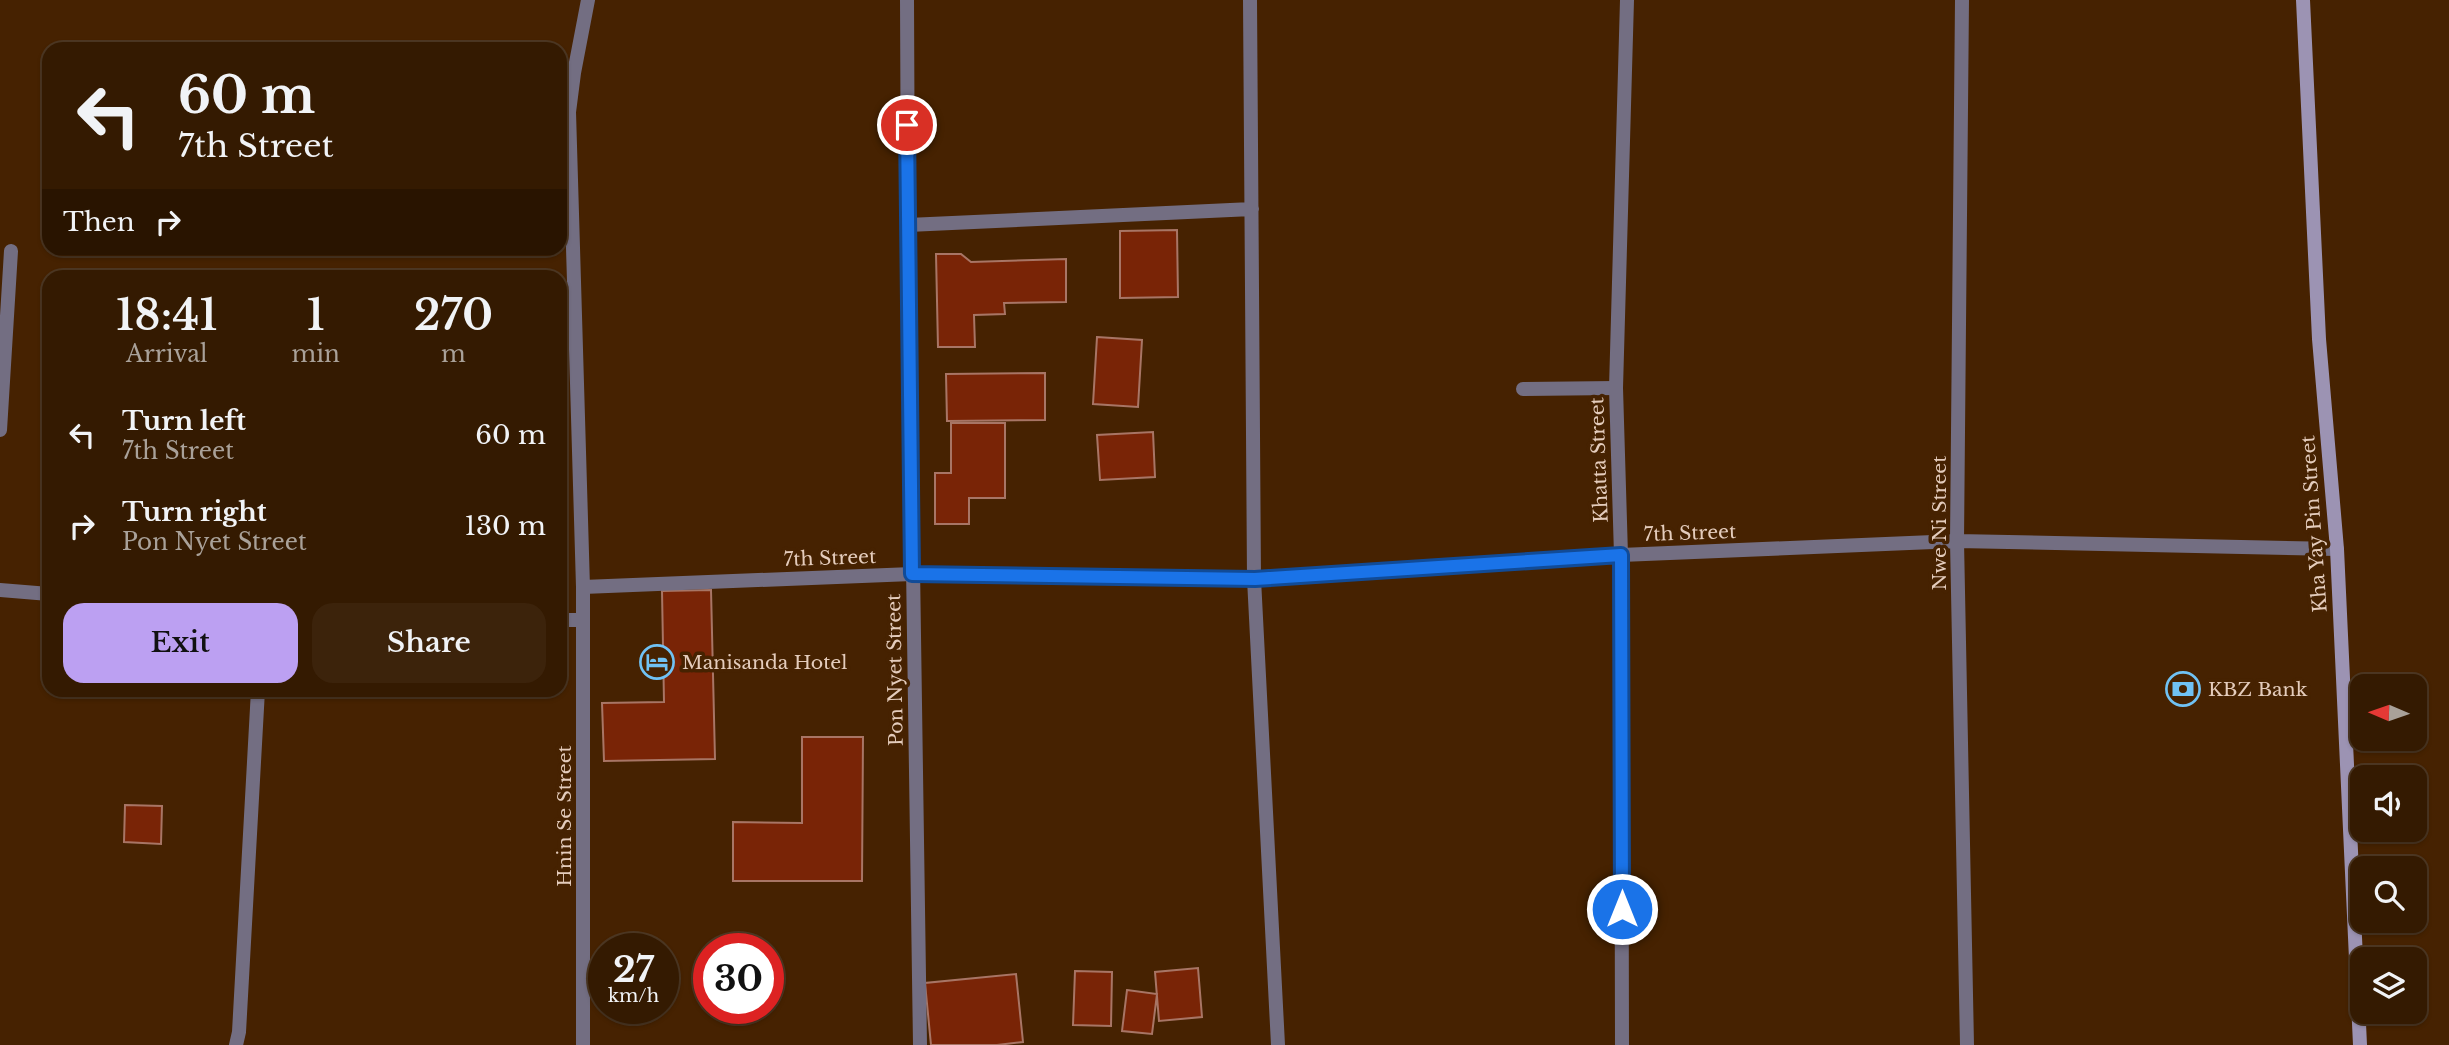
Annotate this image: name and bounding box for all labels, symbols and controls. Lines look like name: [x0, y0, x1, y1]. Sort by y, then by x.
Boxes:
text: 60 m: [178, 65, 315, 126]
icon: left: [63, 70, 154, 161]
pin: [877, 95, 937, 155]
icon: arrive: [888, 106, 926, 144]
text: 7th Street: [178, 126, 334, 166]
icon: right: [149, 203, 187, 241]
text: Then: [63, 206, 135, 238]
text: 18:41: [116, 289, 218, 341]
text: 1: [306, 289, 325, 341]
text: 270: [414, 289, 493, 341]
text: Arrival: [126, 340, 207, 368]
text: min: [292, 340, 340, 368]
text: m: [441, 340, 466, 368]
street label: Khatta Street: [1585, 396, 1613, 523]
text: Turn left: [122, 405, 246, 437]
icon: left: [63, 416, 101, 454]
text: 60 m: [475, 419, 546, 451]
street label: Kha Yay Pin Street: [2296, 434, 2332, 613]
text: 7th Street: [122, 437, 234, 465]
street label: Nwe Ni Street: [1928, 455, 1951, 590]
text: Turn right: [122, 496, 267, 528]
icon: right: [63, 507, 101, 545]
text: 130 m: [464, 510, 546, 542]
street label: 7th Street: [1643, 520, 1737, 546]
text: Pon Nyet Street: [122, 528, 307, 556]
street label: 7th Street: [783, 545, 877, 571]
street label: Pon Nyet Street: [882, 593, 908, 746]
button: Exit: [63, 603, 298, 683]
button: Share: [312, 603, 546, 683]
hotel icon: Manisanda Hotel: [638, 643, 676, 681]
place label: Manisanda Hotel: [682, 651, 847, 674]
bank icon: KBZ Bank: [2164, 670, 2202, 708]
north arrow: [2350, 674, 2427, 751]
map controls: [2350, 674, 2427, 1024]
place label: KBZ Bank: [2208, 678, 2308, 701]
street label: Hnin Se Street: [553, 744, 576, 887]
button: sound: [2350, 765, 2427, 842]
button: search: [2350, 856, 2427, 933]
position arrow: [1585, 872, 1659, 946]
speed limit sign: 30: [693, 933, 784, 1024]
button: layers: [2350, 947, 2427, 1024]
text: 27: [613, 948, 654, 991]
text: km/h: [608, 985, 659, 1007]

